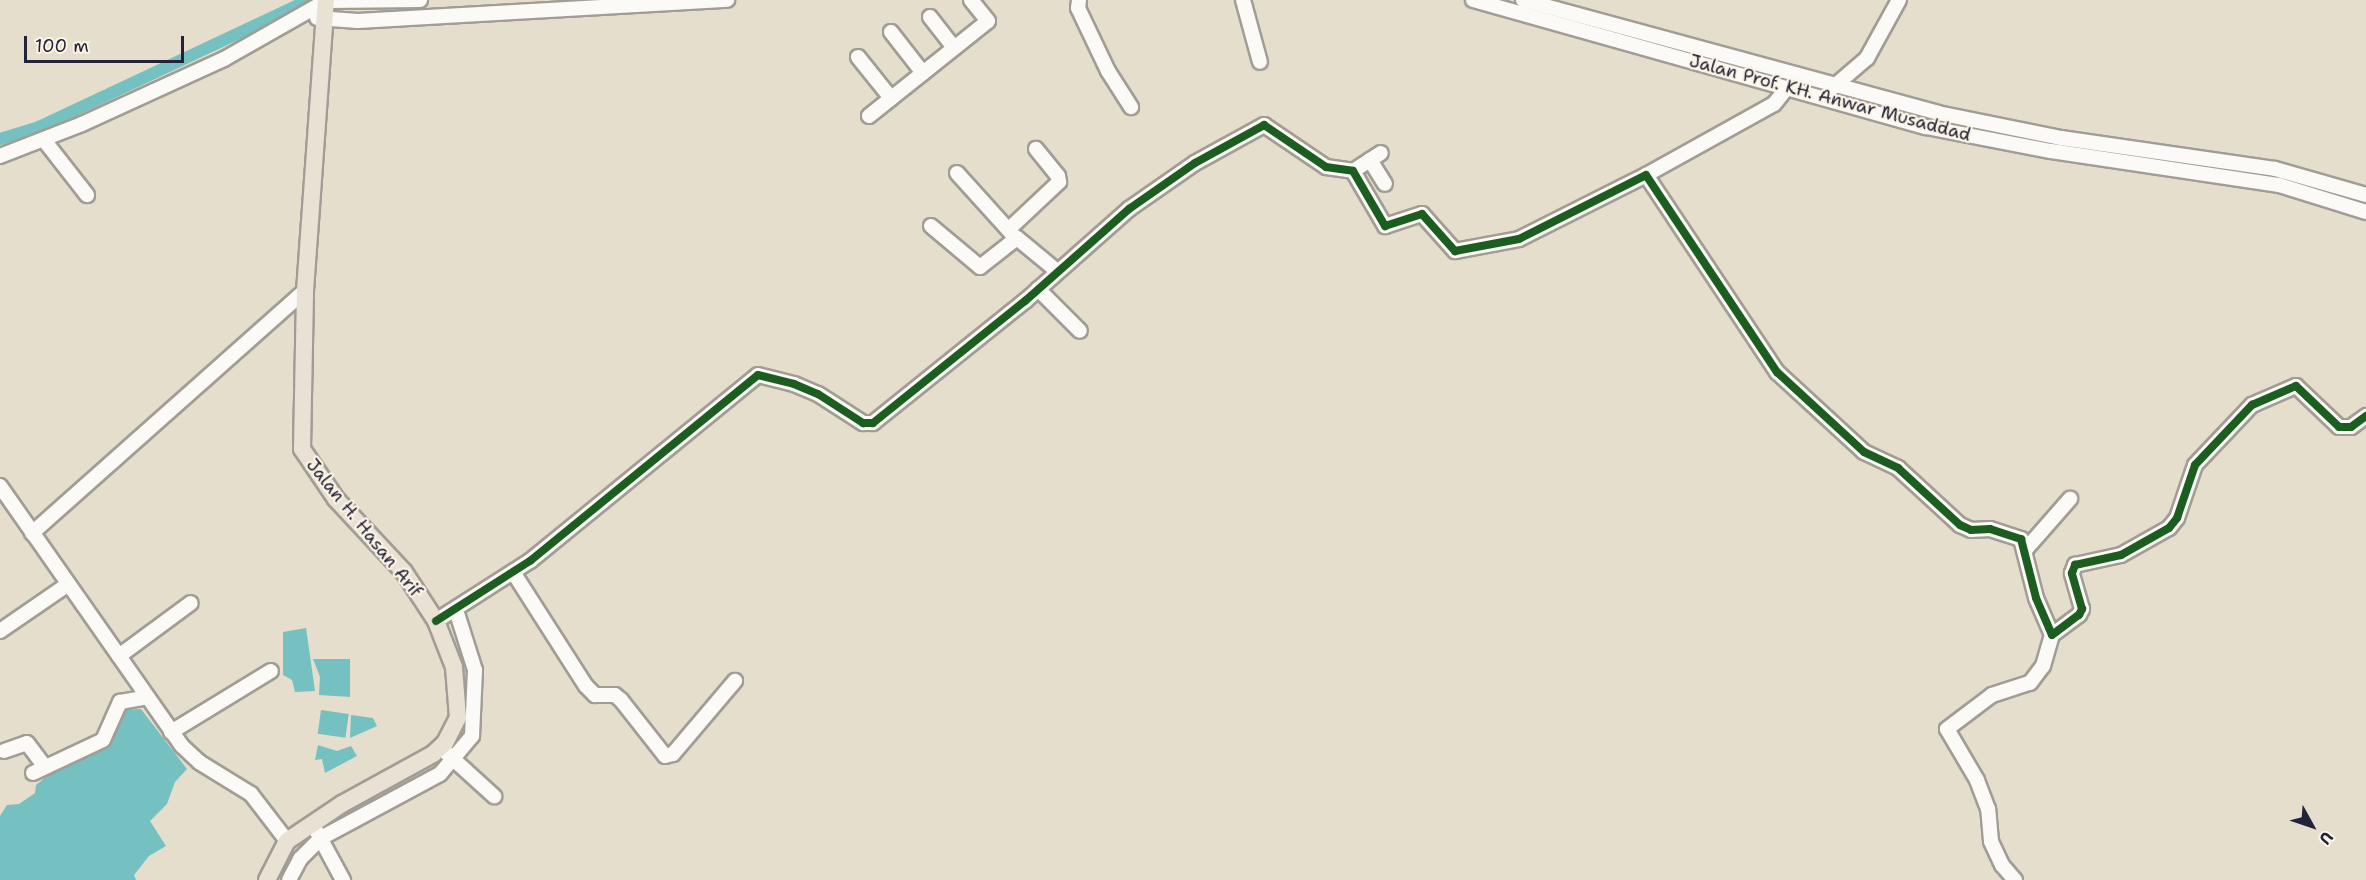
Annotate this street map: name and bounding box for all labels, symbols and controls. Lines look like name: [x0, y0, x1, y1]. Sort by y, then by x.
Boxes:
scale bar: [27, 24, 188, 62]
text: 100 m: [35, 34, 89, 58]
street label: Jalan Prof. KH. Anwar Musaddad: [1687, 50, 1973, 146]
street label: Jalan H. Hasan Arif: [302, 454, 426, 602]
north arrow: [2282, 796, 2342, 856]
text: U: [2315, 827, 2338, 849]

